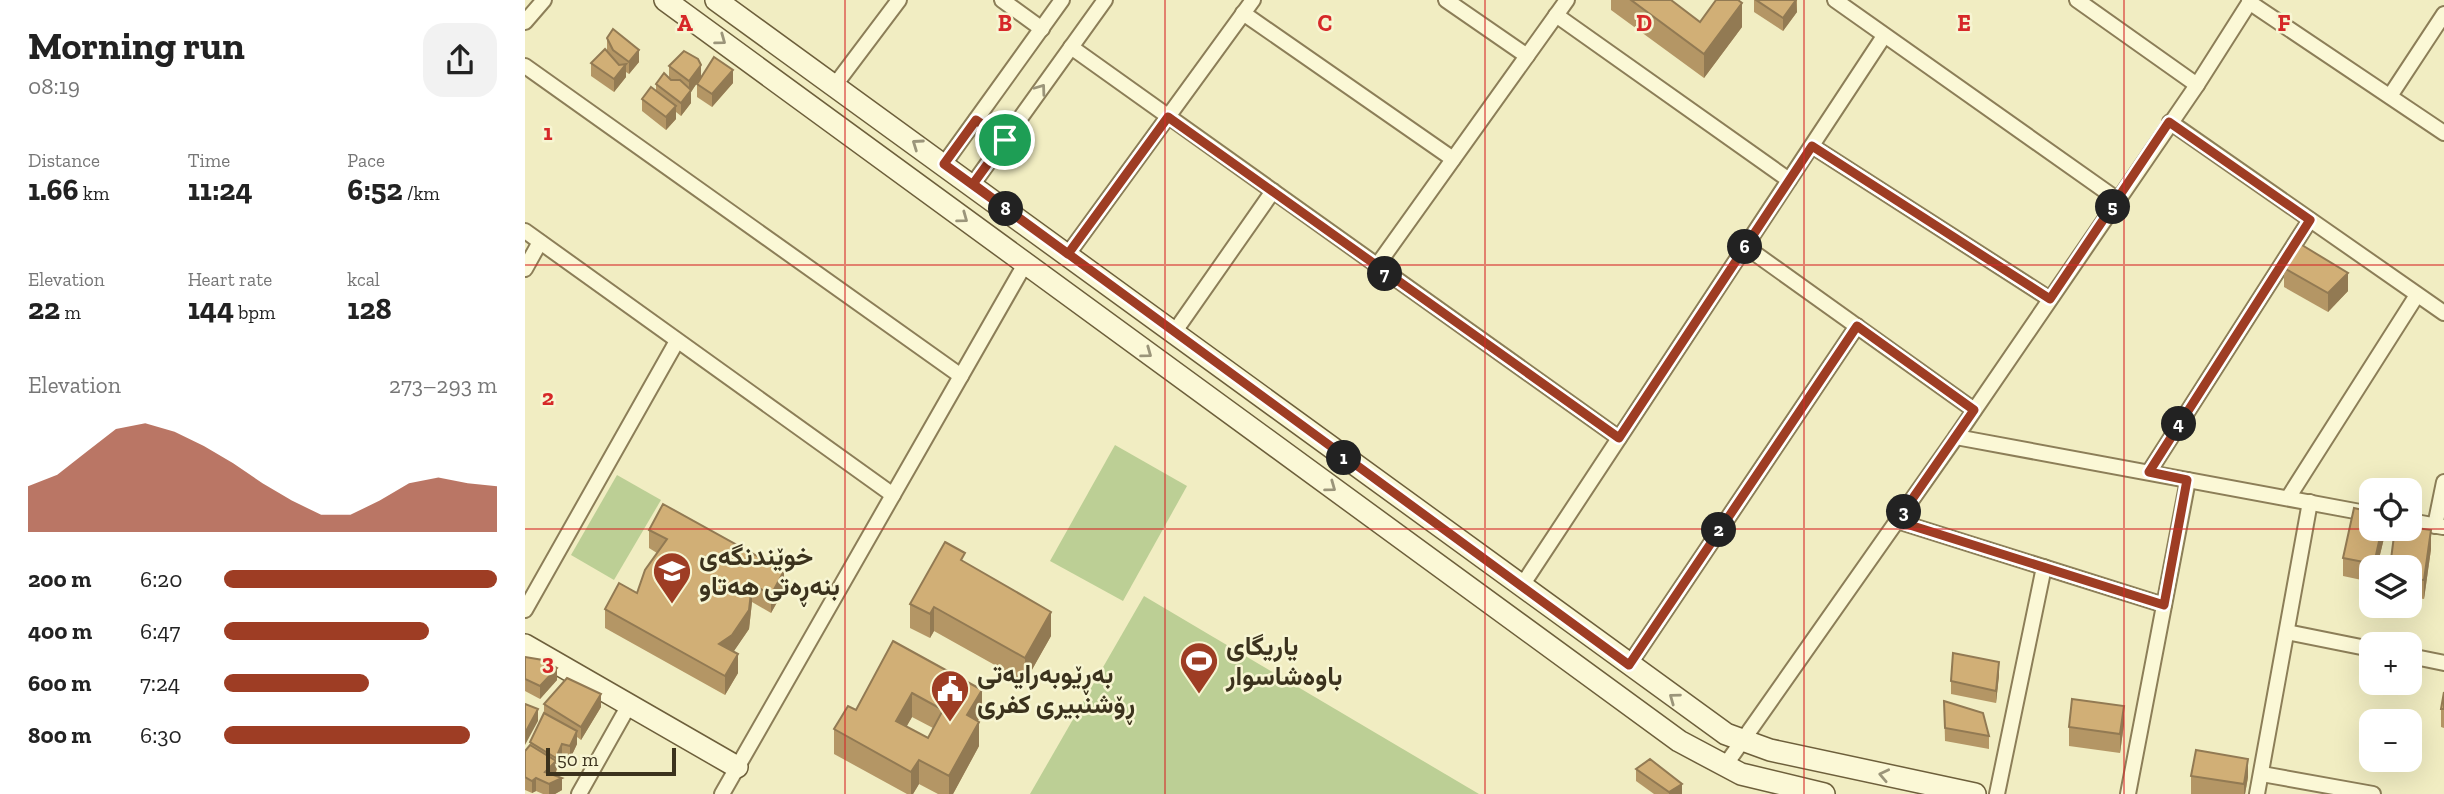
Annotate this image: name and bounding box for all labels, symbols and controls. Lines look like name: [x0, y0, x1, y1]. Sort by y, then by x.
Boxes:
text: A: [677, 9, 693, 37]
text: B: [998, 9, 1012, 37]
text: C: [1318, 9, 1332, 37]
text: D: [1636, 9, 1652, 37]
text: E: [1957, 9, 1971, 37]
text: F: [2277, 9, 2291, 37]
text: Morning run: [28, 23, 245, 69]
button: share: [423, 23, 497, 97]
one-way arrow: [713, 32, 725, 44]
text: 08:19: [28, 72, 80, 100]
one-way arrow: [1033, 84, 1046, 97]
pin: [975, 110, 1035, 170]
text: 1: [543, 118, 553, 146]
icon: arrive: [986, 121, 1024, 159]
one-way arrow: [912, 140, 925, 152]
text: Distance: [28, 149, 100, 172]
text: Time: [188, 149, 230, 172]
text: Pace: [347, 149, 385, 172]
text: 1.66: [28, 172, 79, 208]
text: 11:24: [188, 172, 253, 208]
text: 6:52: [347, 172, 403, 208]
text: km: [79, 182, 109, 205]
text: /km: [403, 182, 440, 205]
pin: 5: [2095, 190, 2131, 224]
pin: 8: [988, 192, 1023, 227]
text: 5: [2108, 195, 2117, 218]
text: 8: [1000, 197, 1011, 220]
one-way arrow: [955, 210, 968, 223]
pin: 6: [1727, 230, 1763, 264]
text: 6: [1739, 235, 1750, 258]
pin: 7: [1367, 256, 1403, 292]
text: 7: [1380, 262, 1389, 285]
text: Elevation: [28, 268, 105, 291]
text: Heart rate: [188, 268, 272, 291]
text: kcal: [347, 268, 380, 291]
text: 22: [28, 291, 60, 327]
text: 144: [188, 291, 234, 327]
text: 128: [347, 291, 392, 327]
text: m: [60, 301, 81, 324]
text: bpm: [234, 301, 275, 324]
one-way arrow: [1139, 344, 1152, 357]
text: Elevation: [28, 371, 121, 399]
text: 273–293 m: [389, 371, 497, 399]
text: 2: [542, 383, 554, 411]
pin: 4: [2161, 406, 2197, 442]
text: 4: [2173, 412, 2184, 435]
pin: 1: [1327, 440, 1361, 476]
text: 1: [1340, 446, 1347, 469]
map controls: [2359, 478, 2422, 772]
button: locate: [2359, 478, 2422, 541]
one-way arrow: [1323, 479, 1335, 491]
pin: 3: [1887, 494, 1921, 530]
text: 3: [1898, 500, 1909, 523]
pin: 2: [1701, 512, 1737, 548]
text: 2: [1713, 518, 1724, 541]
place label: خوێندنگەی بنەڕەتی هەتاو: [699, 540, 840, 607]
school or university icon: خوێندنگەی بنەڕەتی هەتاو: [651, 550, 693, 605]
button: layers: [2359, 555, 2422, 618]
text: 200 m: [28, 565, 91, 593]
text: 6:20: [140, 565, 182, 593]
text: 400 m: [28, 617, 92, 645]
text: 6:47: [140, 617, 180, 645]
place label: یاریگای باوەشاسوار: [1225, 630, 1342, 692]
button: +: [2359, 632, 2422, 695]
sports icon: یاریگای باوەشاسوار: [1178, 640, 1220, 695]
text: 3: [542, 648, 554, 676]
place label: بەڕێوبەرایەتی ڕۆشنبیری کفری: [977, 658, 1135, 725]
public building icon: بەڕێوبەرایەتی ڕۆشنبیری کفری: [929, 668, 971, 723]
text: 600 m: [28, 669, 91, 697]
text: 7:24: [140, 669, 180, 697]
one-way arrow: [1669, 693, 1682, 706]
button: −: [2359, 709, 2422, 772]
text: 800 m: [28, 721, 91, 749]
text: 6:30: [140, 721, 182, 749]
scale bar: [546, 745, 675, 777]
text: 50 m: [557, 748, 598, 771]
one-way arrow: [1878, 768, 1890, 783]

